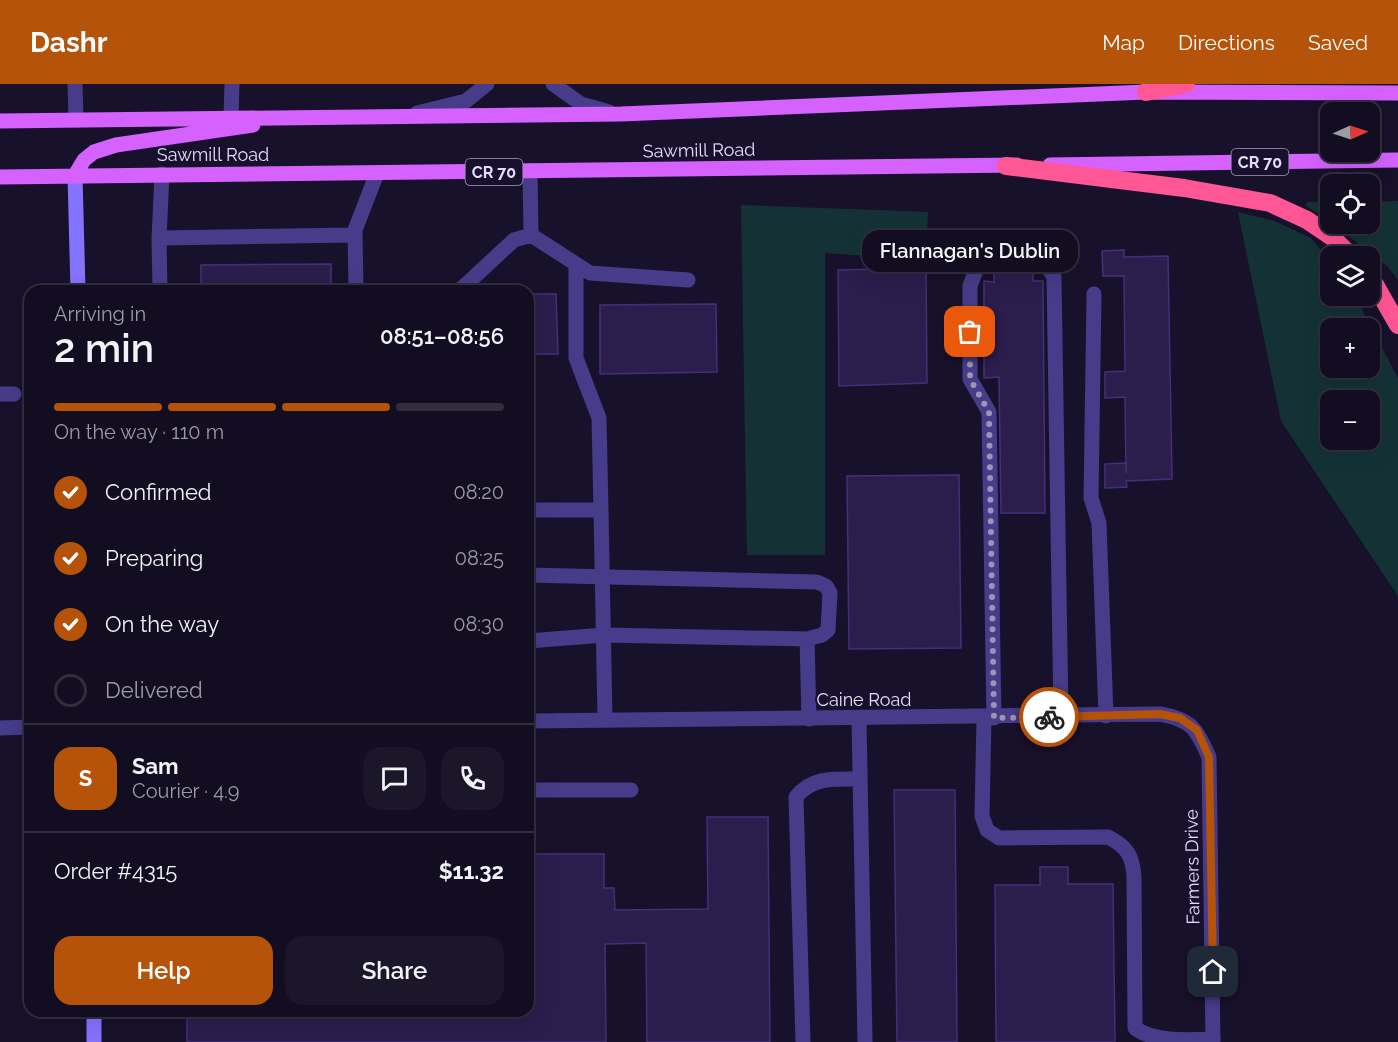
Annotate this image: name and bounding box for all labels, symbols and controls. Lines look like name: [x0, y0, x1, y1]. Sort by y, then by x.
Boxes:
text: Dashr: [30, 26, 108, 59]
text: Map: [1102, 30, 1145, 55]
text: Directions: [1178, 30, 1275, 55]
text: Saved: [1308, 30, 1368, 55]
north arrow: [1320, 102, 1380, 162]
map controls: [1320, 102, 1380, 450]
street label: Sawmill Road: [643, 139, 755, 161]
street label: Sawmill Road: [157, 144, 269, 165]
road number: CR 70: [1232, 149, 1288, 175]
road number: CR 70: [466, 159, 522, 185]
button: locate: [1320, 174, 1380, 234]
callout: Flannagan's Dublin: [862, 230, 1078, 272]
text: Flannagan's Dublin: [880, 239, 1060, 263]
button: layers: [1320, 246, 1380, 306]
text: Arriving in: [54, 302, 146, 326]
pin: [944, 306, 995, 357]
icon: bag: [953, 315, 986, 348]
button: +: [1320, 318, 1380, 378]
text: 08:51–08:56: [380, 323, 504, 349]
text: 2 min: [54, 325, 154, 371]
button: −: [1320, 390, 1380, 450]
text: On the way · 110 m: [54, 420, 224, 444]
icon: check: [54, 476, 87, 509]
text: Confirmed: [105, 479, 212, 505]
text: 08:20: [453, 480, 504, 504]
icon: check: [54, 542, 87, 575]
text: Preparing: [105, 545, 203, 571]
text: 08:25: [455, 546, 504, 570]
icon: check: [54, 608, 87, 641]
text: On the way: [105, 611, 219, 637]
text: 08:30: [453, 612, 504, 636]
text: Delivered: [105, 677, 203, 703]
courier: [1019, 687, 1079, 747]
street label: Caine Road: [817, 689, 911, 710]
icon: bike: [1033, 701, 1066, 734]
button: chat: [363, 747, 426, 810]
button: phone: [441, 747, 504, 810]
text: Sam: [132, 753, 179, 779]
text: S: [79, 765, 92, 791]
text: Courier · 4.9: [132, 779, 240, 803]
street label: Farmers Drive: [1180, 809, 1204, 925]
text: Order #4315: [54, 858, 177, 884]
text: $11.32: [439, 858, 504, 884]
button: Help: [54, 936, 273, 1005]
button: Share: [285, 936, 504, 1005]
pin: [1187, 946, 1238, 997]
icon: home: [1196, 955, 1229, 988]

